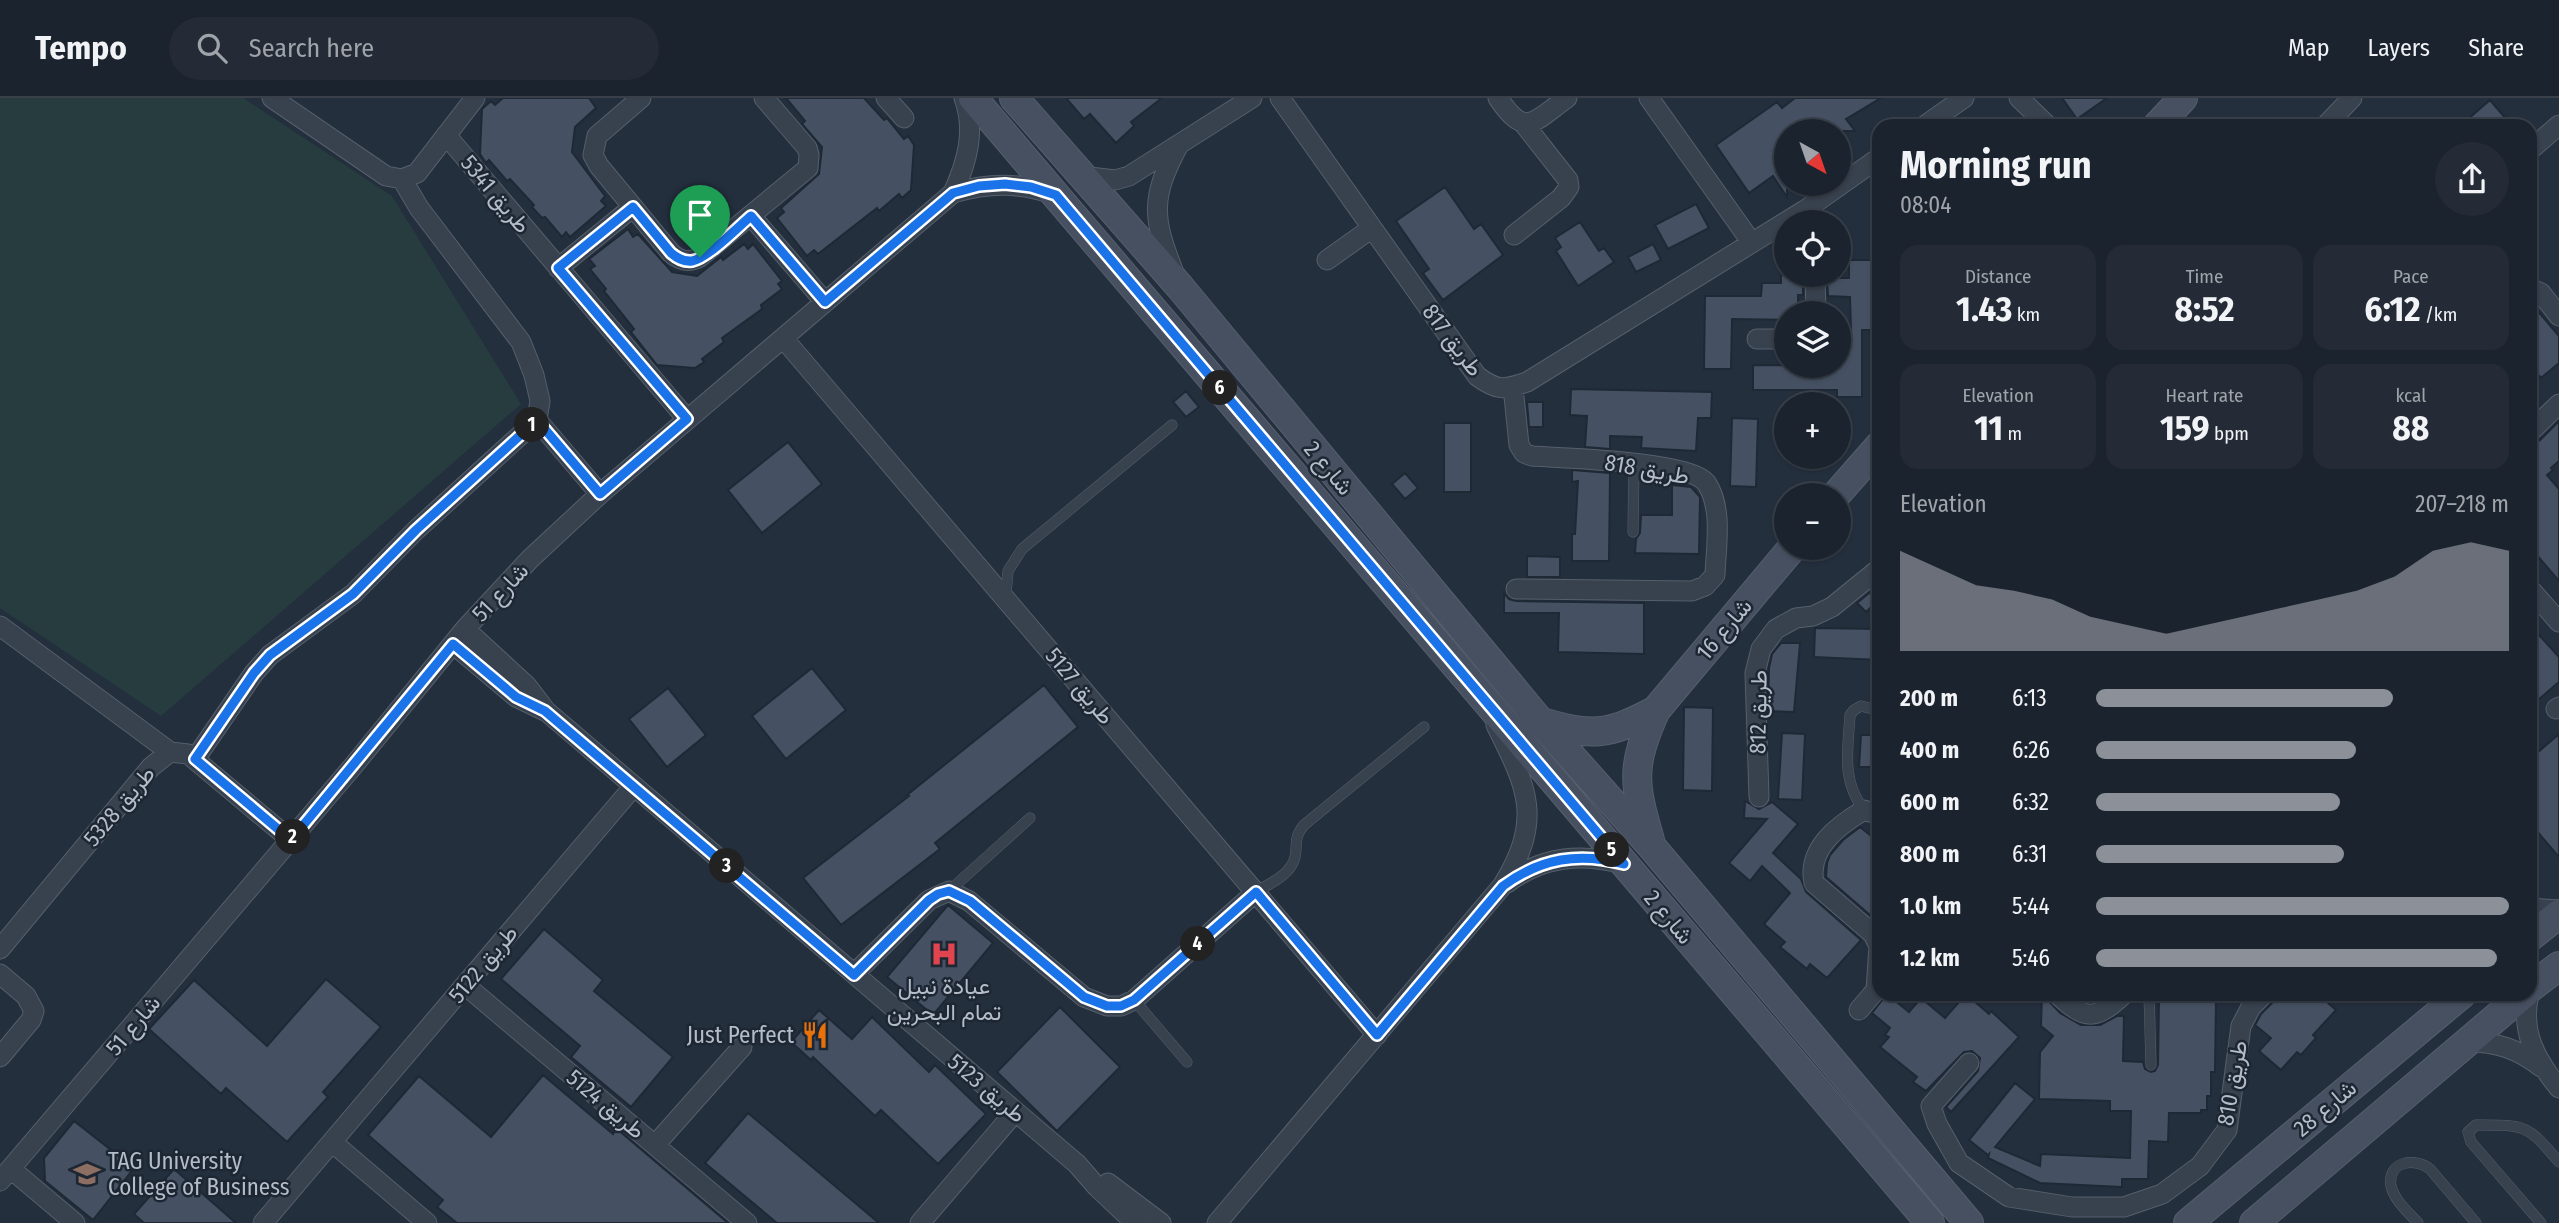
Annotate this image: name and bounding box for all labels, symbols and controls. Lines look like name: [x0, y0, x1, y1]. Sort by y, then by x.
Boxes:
search box: [169, 17, 659, 80]
text: Tempo: [35, 28, 127, 68]
icon: search: [193, 29, 231, 67]
text: Search here: [249, 33, 374, 64]
text: Map: [2288, 34, 2330, 62]
text: Layers: [2368, 34, 2430, 62]
text: Share: [2468, 34, 2524, 62]
north arrow: [1774, 119, 1852, 196]
map controls: [1774, 119, 1851, 560]
text: Morning run: [1900, 142, 2092, 188]
button: share: [2435, 142, 2509, 216]
street label: طريق 5341: [454, 149, 537, 240]
pin: [670, 185, 730, 257]
text: 08:04: [1900, 191, 1951, 219]
icon: arrive: [681, 196, 719, 234]
button: locate: [1774, 210, 1851, 287]
text: Distance: [1965, 265, 2031, 288]
text: Time: [2186, 265, 2223, 288]
text: Pace: [2393, 265, 2429, 288]
text: 1.43: [1956, 288, 2012, 330]
text: 8:52: [2175, 288, 2234, 330]
text: 6:12: [2364, 288, 2420, 330]
street label: طريق 817: [1416, 298, 1489, 382]
button: layers: [1774, 301, 1851, 378]
text: km: [2012, 303, 2040, 326]
text: /km: [2420, 303, 2457, 326]
pin: 6: [1202, 370, 1238, 406]
text: 6: [1215, 376, 1224, 399]
text: Elevation: [1962, 384, 2034, 407]
text: Heart rate: [2165, 384, 2244, 407]
text: kcal: [2395, 384, 2426, 407]
button: +: [1774, 392, 1851, 469]
text: 11: [1974, 407, 2003, 449]
text: 159: [2160, 407, 2210, 449]
text: 88: [2392, 407, 2429, 449]
pin: 1: [514, 408, 550, 442]
text: 1: [527, 413, 536, 436]
text: m: [2003, 422, 2022, 445]
text: bpm: [2210, 422, 2249, 445]
street label: شارع 2: [1297, 435, 1360, 502]
street label: طريق 818: [1602, 448, 1692, 491]
button: −: [1774, 483, 1851, 560]
text: Elevation: [1900, 490, 1987, 518]
text: 207–218 m: [2415, 490, 2509, 518]
street label: شارع 51: [466, 557, 536, 629]
street label: شارع 16: [1690, 592, 1759, 667]
street label: طريق 5127: [1039, 642, 1120, 731]
street label: طريق 812: [1743, 670, 1774, 754]
text: 200 m: [1900, 684, 1958, 712]
text: 6:13: [2012, 684, 2047, 712]
text: 400 m: [1900, 736, 1959, 764]
text: 6:26: [2012, 736, 2050, 764]
street label: طريق 5328: [77, 760, 161, 853]
text: 600 m: [1900, 788, 1959, 816]
text: 6:32: [2012, 788, 2049, 816]
pin: 2: [276, 820, 310, 854]
text: 2: [288, 825, 297, 848]
pin: 5: [1594, 832, 1630, 868]
text: 5: [1607, 838, 1616, 861]
text: 800 m: [1900, 840, 1960, 868]
text: 6:31: [2012, 840, 2047, 868]
pin: 3: [710, 848, 744, 884]
text: 3: [722, 854, 731, 877]
street label: شارع 2: [1637, 884, 1700, 951]
text: 1.0 km: [1900, 892, 1961, 920]
text: 5:44: [2012, 892, 2050, 920]
street label: طريق 5122: [442, 919, 524, 1009]
pin: 4: [1180, 926, 1216, 962]
text: 4: [1193, 932, 1202, 955]
hospital icon: عيادة نبيل تمام البحرين: [929, 939, 959, 969]
text: 1.2 km: [1900, 944, 1960, 972]
text: 5:46: [2012, 944, 2050, 972]
place label: عيادة نبيل تمام البحرين: [887, 972, 1001, 1027]
street label: شارع 51: [100, 989, 168, 1062]
restaurant icon: Just Perfect: [800, 1020, 830, 1050]
place label: Just Perfect: [687, 1021, 794, 1049]
street label: طريق 810: [2211, 1038, 2254, 1128]
street label: طريق 5123: [942, 1047, 1032, 1129]
street label: طريق 5124: [561, 1063, 651, 1146]
street label: شارع 28: [2288, 1074, 2363, 1144]
place label: TAG University College of Business: [108, 1147, 290, 1201]
school or university icon: TAG University College of Business: [72, 1159, 102, 1189]

